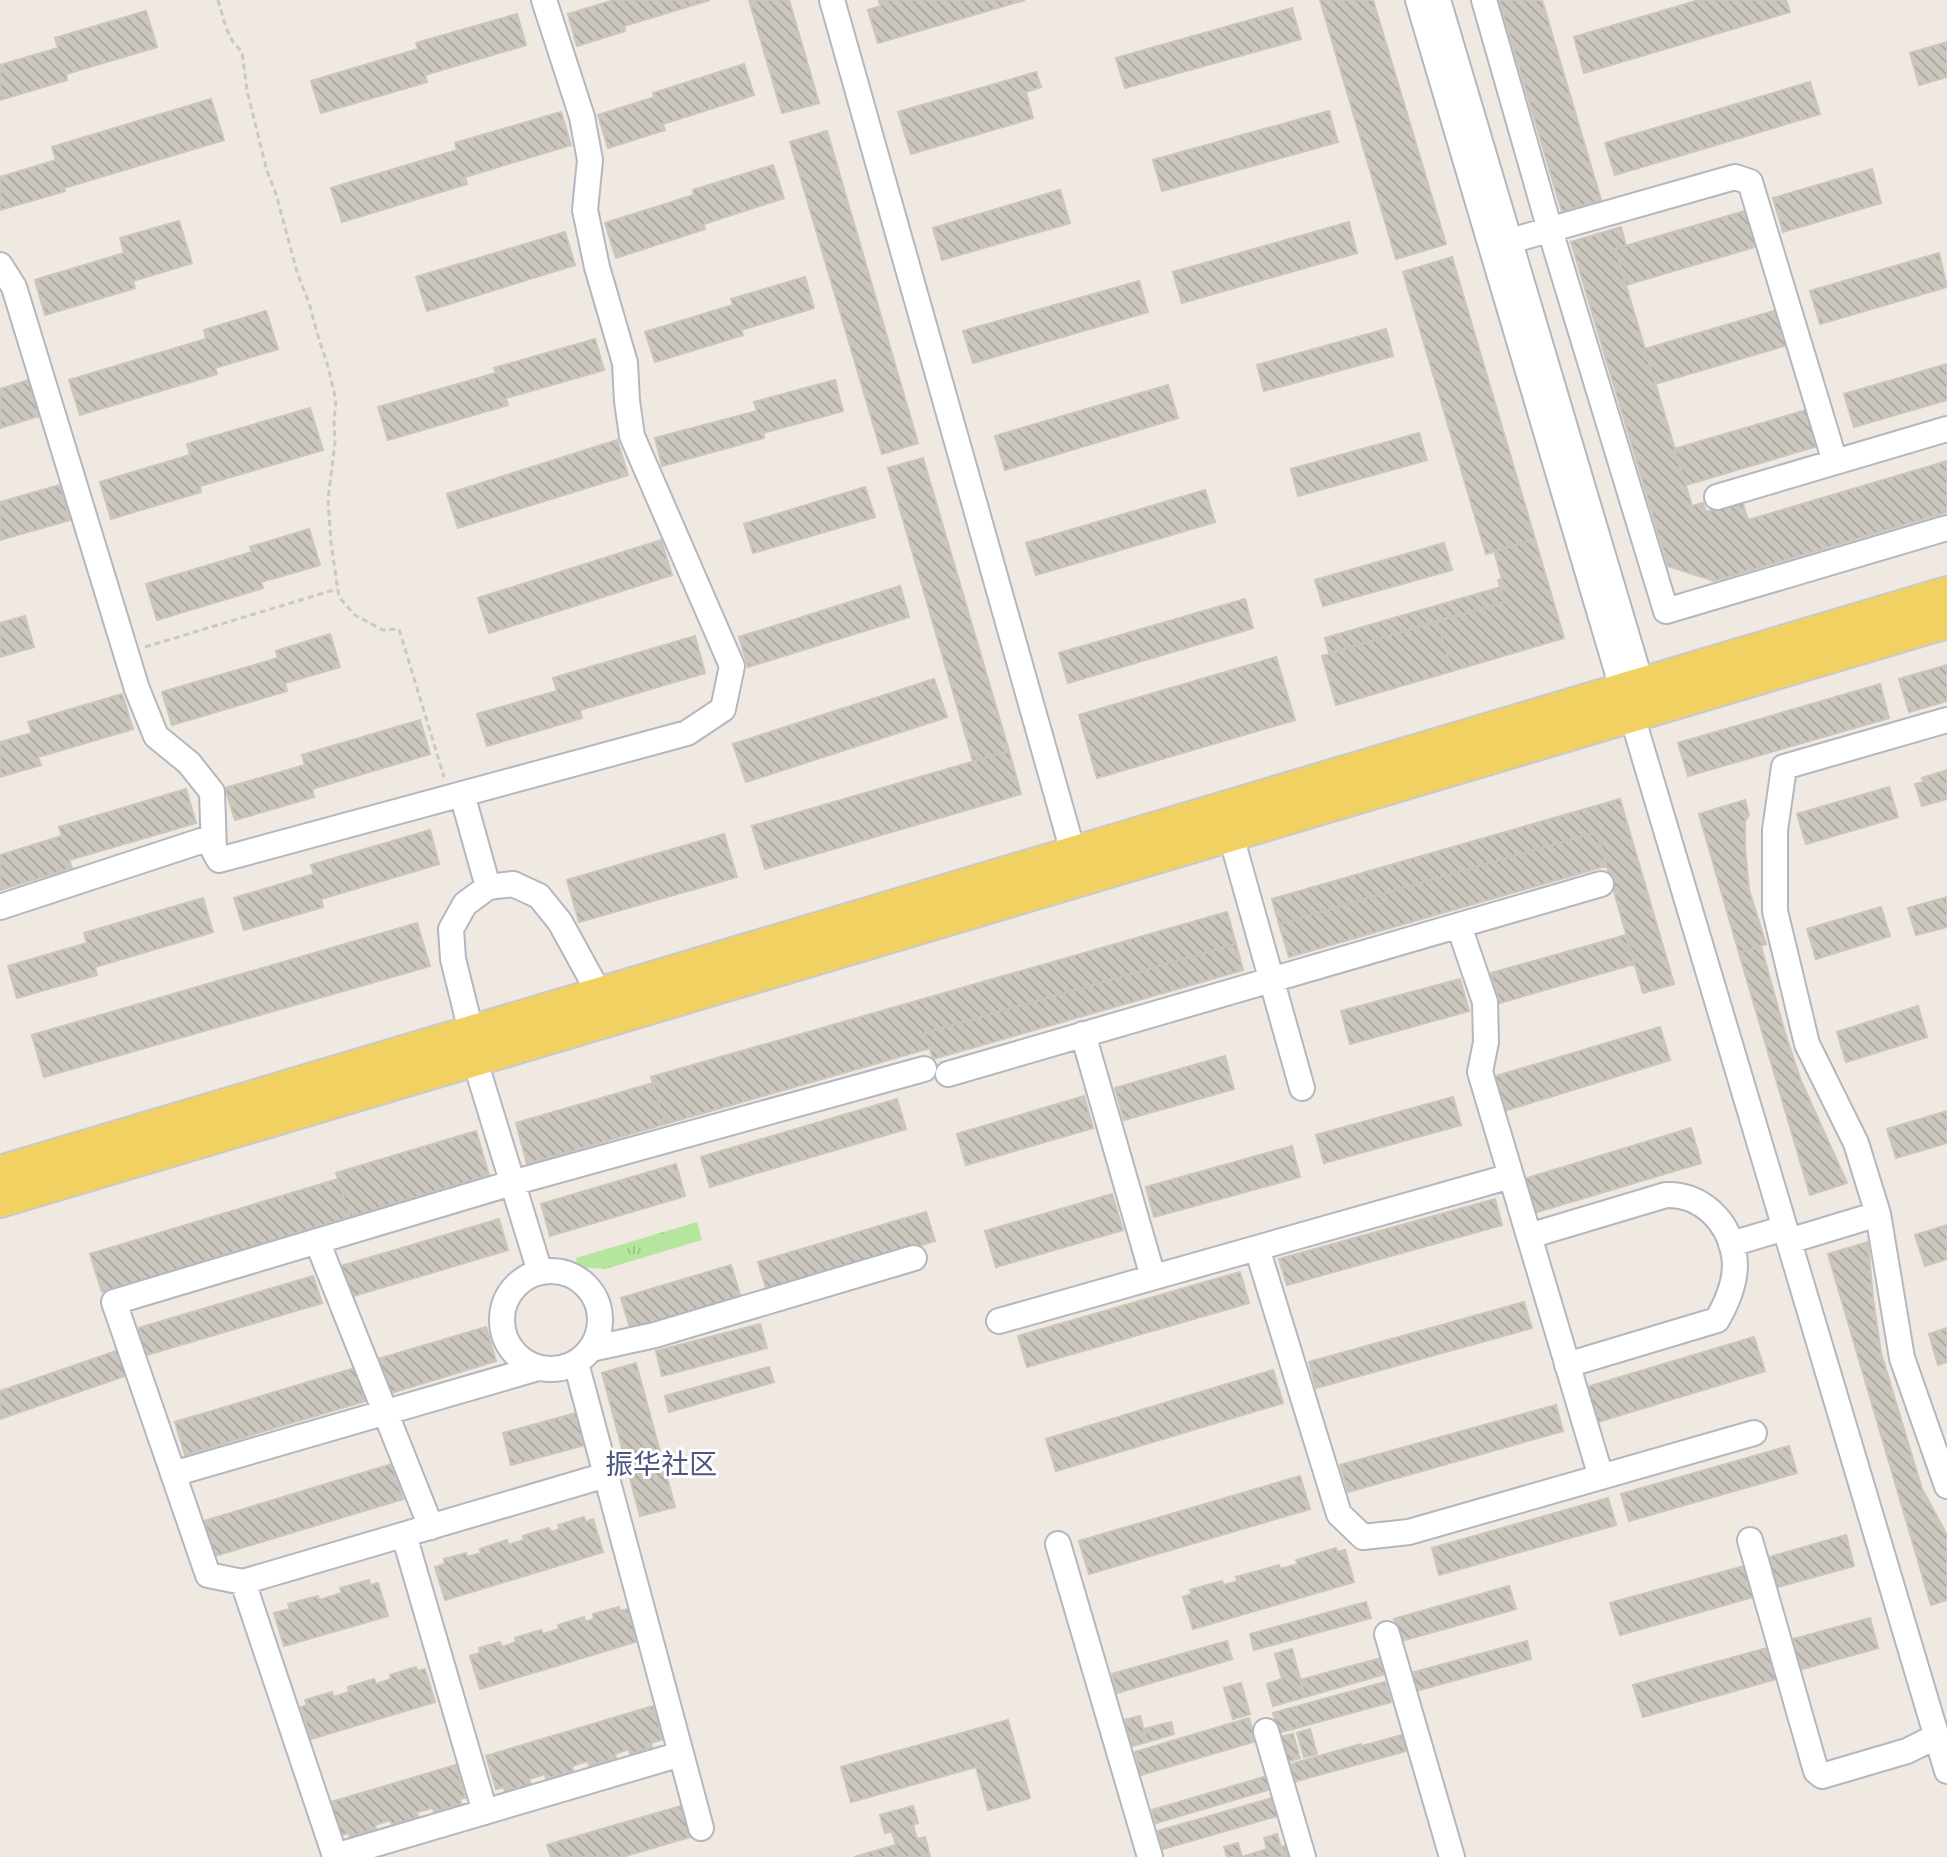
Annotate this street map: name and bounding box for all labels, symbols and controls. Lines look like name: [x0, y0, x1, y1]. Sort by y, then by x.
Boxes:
district label: 振华社区: [605, 1448, 717, 1481]

